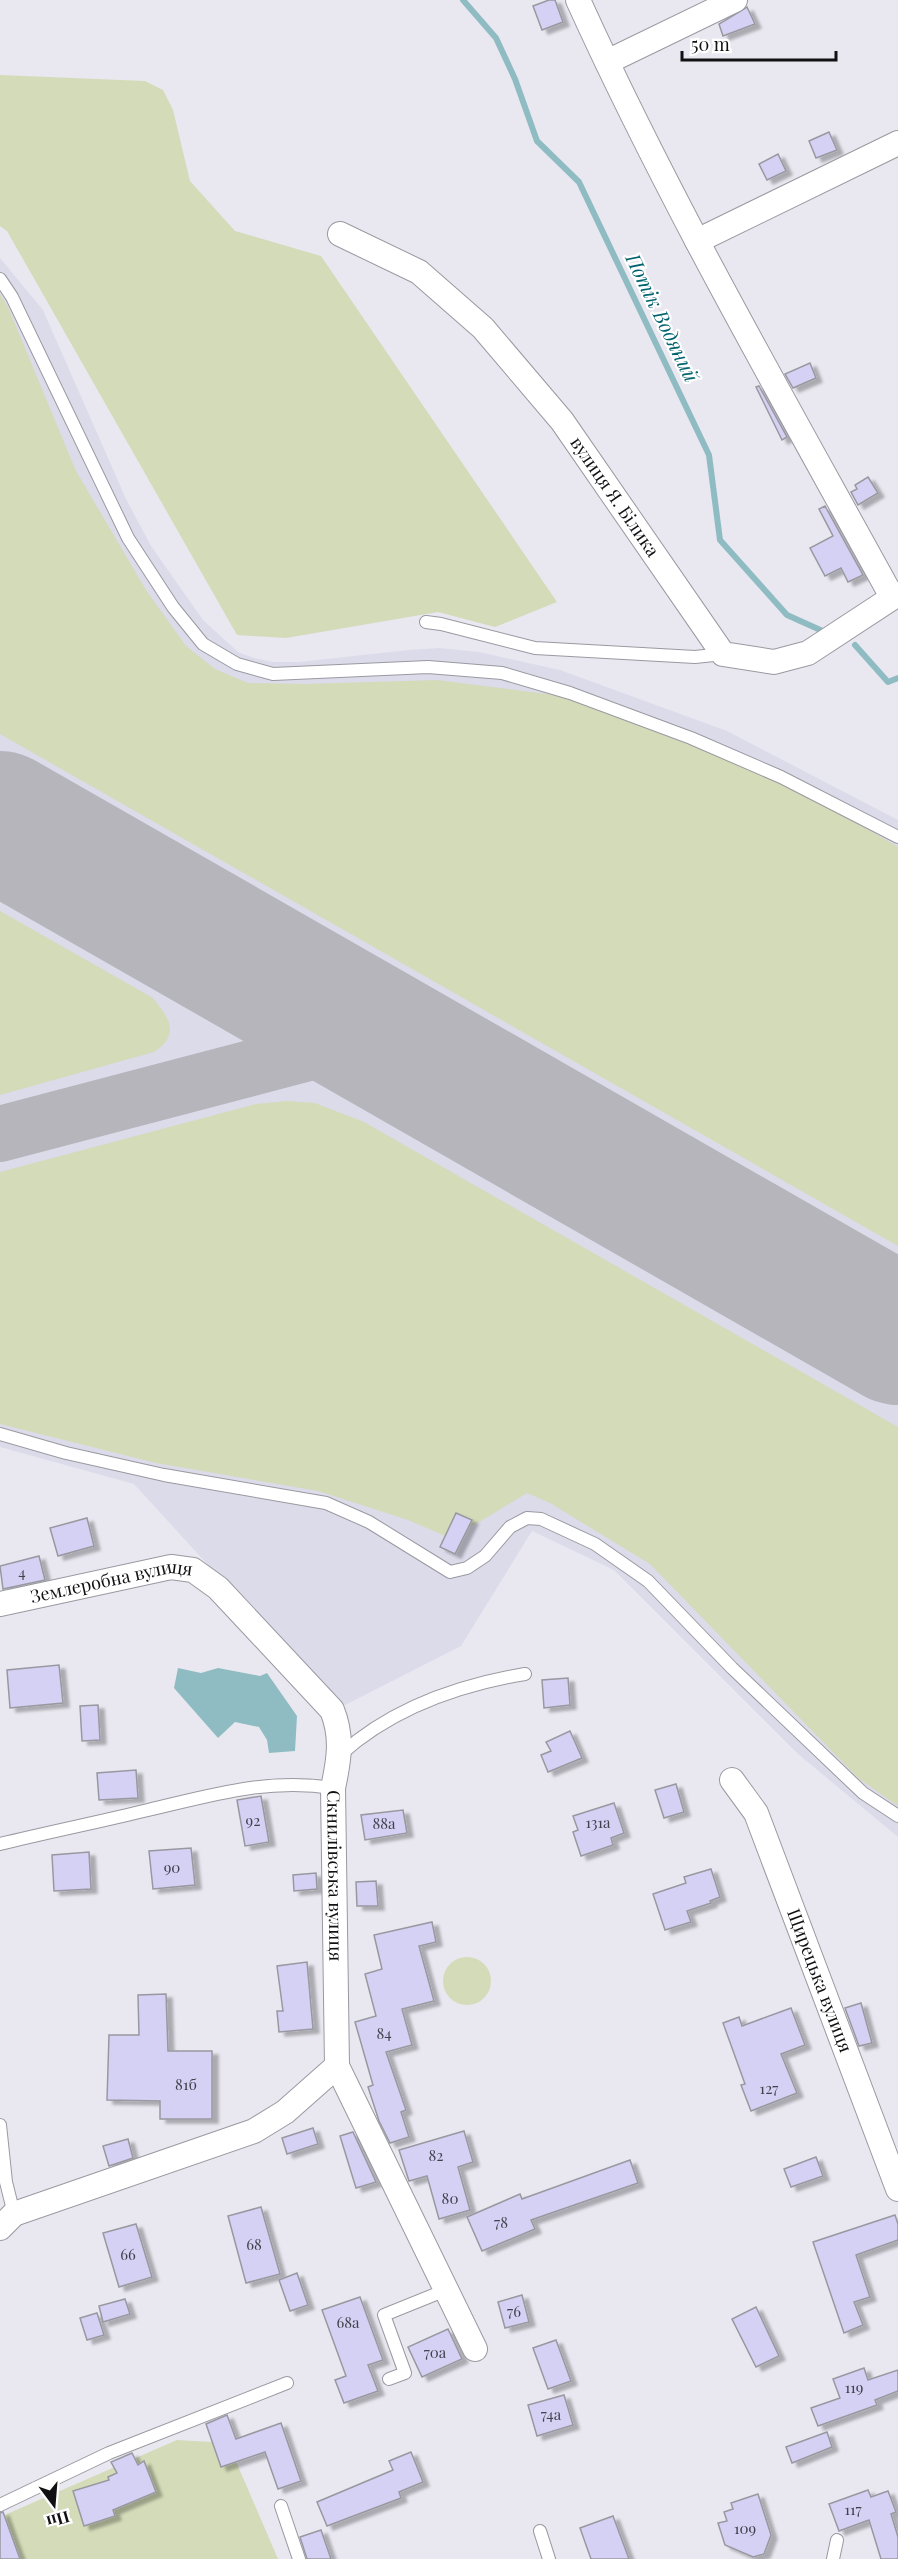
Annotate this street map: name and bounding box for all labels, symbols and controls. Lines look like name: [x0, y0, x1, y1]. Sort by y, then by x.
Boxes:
scale bar: [682, 24, 836, 62]
text: 50 m: [691, 32, 730, 56]
water label: Потік Водяний: [620, 248, 706, 387]
street label: вулиця Я. Білика: [565, 432, 665, 561]
street label: Землеробна вулиця: [28, 1554, 194, 1608]
house number: 4: [18, 1562, 26, 1582]
street label: Скнилівська вулиця: [322, 1790, 348, 1962]
house number: 92: [246, 1810, 260, 1830]
house number: 131а: [585, 1812, 611, 1832]
house number: 88а: [372, 1813, 396, 1833]
house number: 90: [164, 1857, 180, 1877]
street label: Щирецька вулиця: [782, 1905, 858, 2056]
house number: 84: [376, 2023, 392, 2043]
house number: 81б: [175, 2074, 197, 2094]
house number: 127: [760, 2078, 778, 2098]
house number: 82: [429, 2145, 444, 2165]
house number: 80: [442, 2188, 458, 2208]
house number: 78: [494, 2212, 508, 2232]
house number: 68: [246, 2234, 262, 2254]
house number: 66: [120, 2244, 136, 2264]
house number: 76: [507, 2301, 521, 2321]
house number: 68а: [336, 2312, 360, 2332]
house number: 70а: [424, 2342, 447, 2362]
house number: 119: [845, 2377, 863, 2397]
house number: 74а: [541, 2404, 562, 2424]
north arrow: [24, 2475, 84, 2535]
house number: 117: [844, 2499, 862, 2519]
text: Пн: [44, 2507, 72, 2533]
house number: 109: [734, 2518, 756, 2538]

